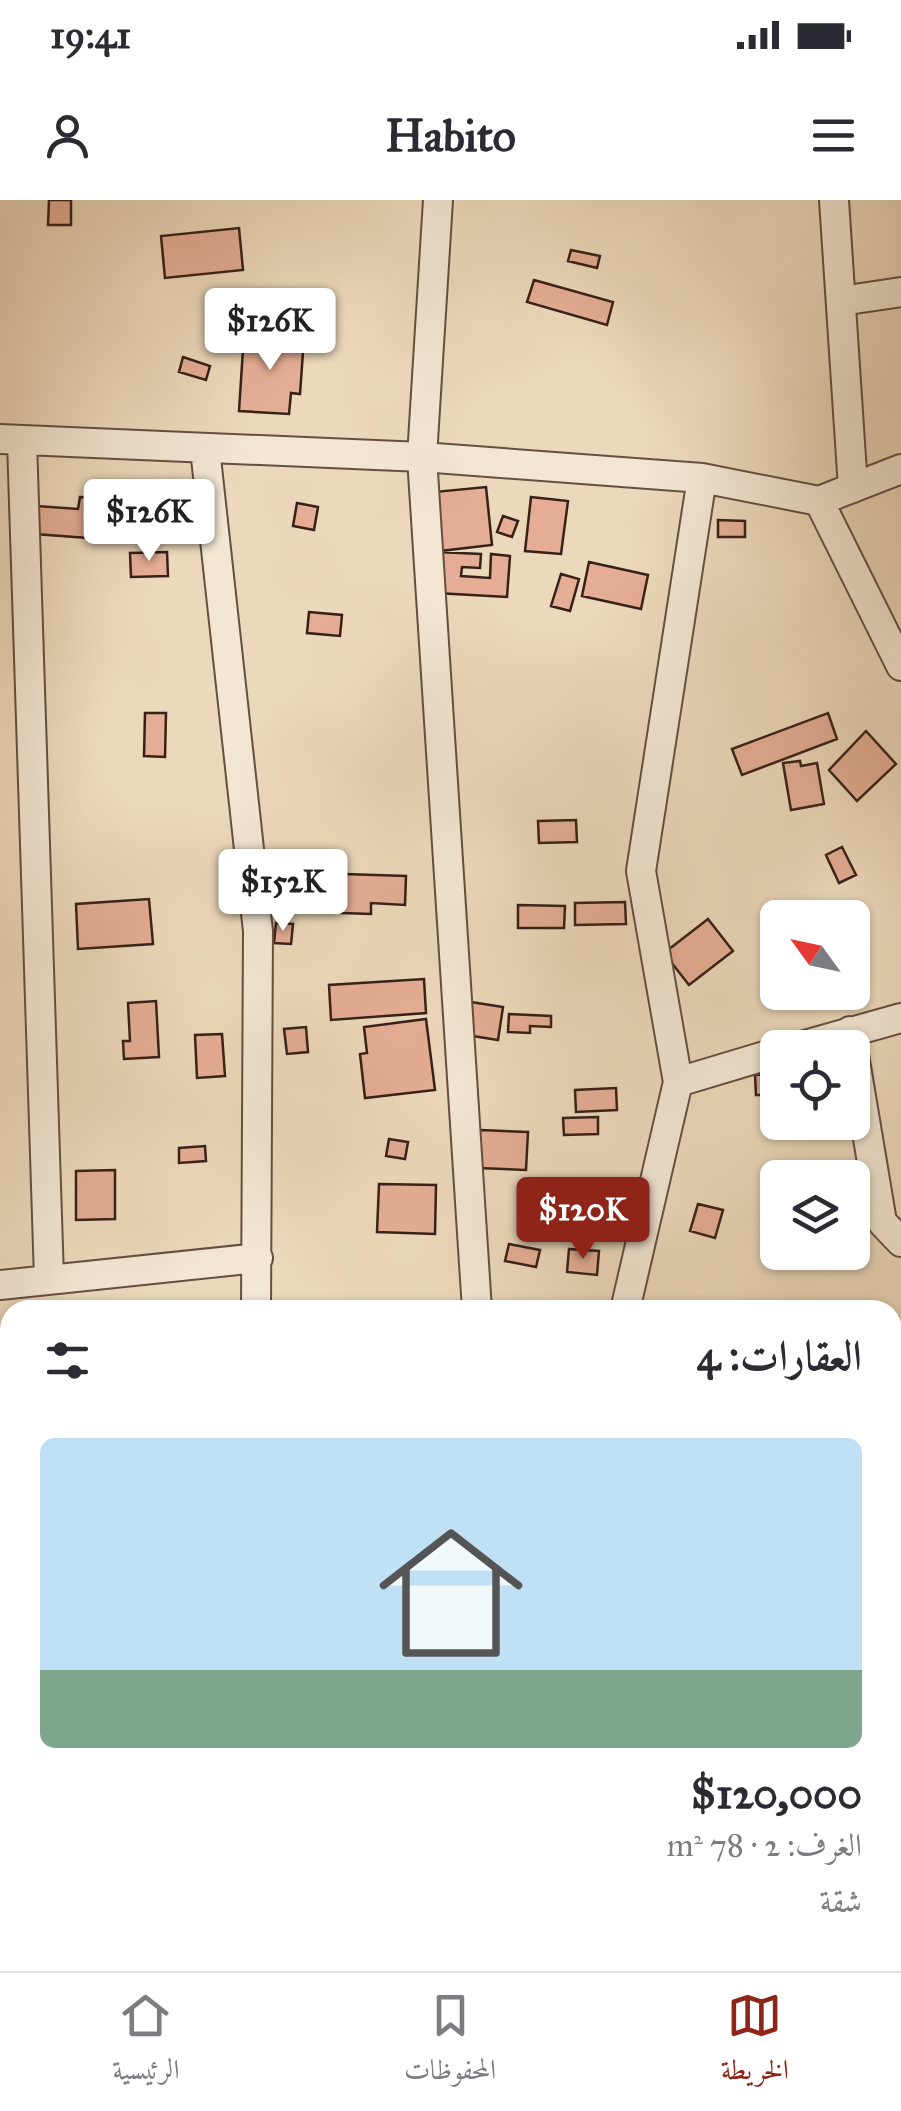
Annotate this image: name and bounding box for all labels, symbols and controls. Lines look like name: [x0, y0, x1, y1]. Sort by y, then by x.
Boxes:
text: 19:41: [50, 12, 131, 58]
icon: person: [40, 108, 95, 163]
text: Habito: [385, 108, 516, 163]
icon: menu: [806, 108, 861, 163]
pin: $126K: [200, 288, 340, 373]
text: $126K: [227, 301, 313, 340]
pin: $126K: [79, 479, 219, 564]
text: $126K: [106, 492, 192, 531]
pin: $152K: [213, 849, 353, 934]
text: $152K: [241, 862, 325, 901]
north arrow: [760, 900, 870, 1010]
map controls: [760, 900, 870, 1270]
button: locate: [760, 1030, 870, 1140]
button: layers: [760, 1160, 870, 1270]
pin: $120K: [513, 1177, 653, 1262]
text: $120K: [539, 1190, 627, 1229]
text: العقارات: 4: [697, 1330, 862, 1382]
icon: filters: [40, 1333, 95, 1388]
icon: home: [361, 1503, 541, 1683]
text: $120,000: [691, 1768, 862, 1820]
text: الغرف: 2 · 78 m²: [667, 1826, 862, 1865]
text: شقة: [820, 1882, 862, 1921]
tab: الرئيسية: [112, 1988, 179, 2097]
tab: المحفوظات: [404, 1988, 496, 2097]
tab: الخريطة: [721, 1988, 789, 2097]

